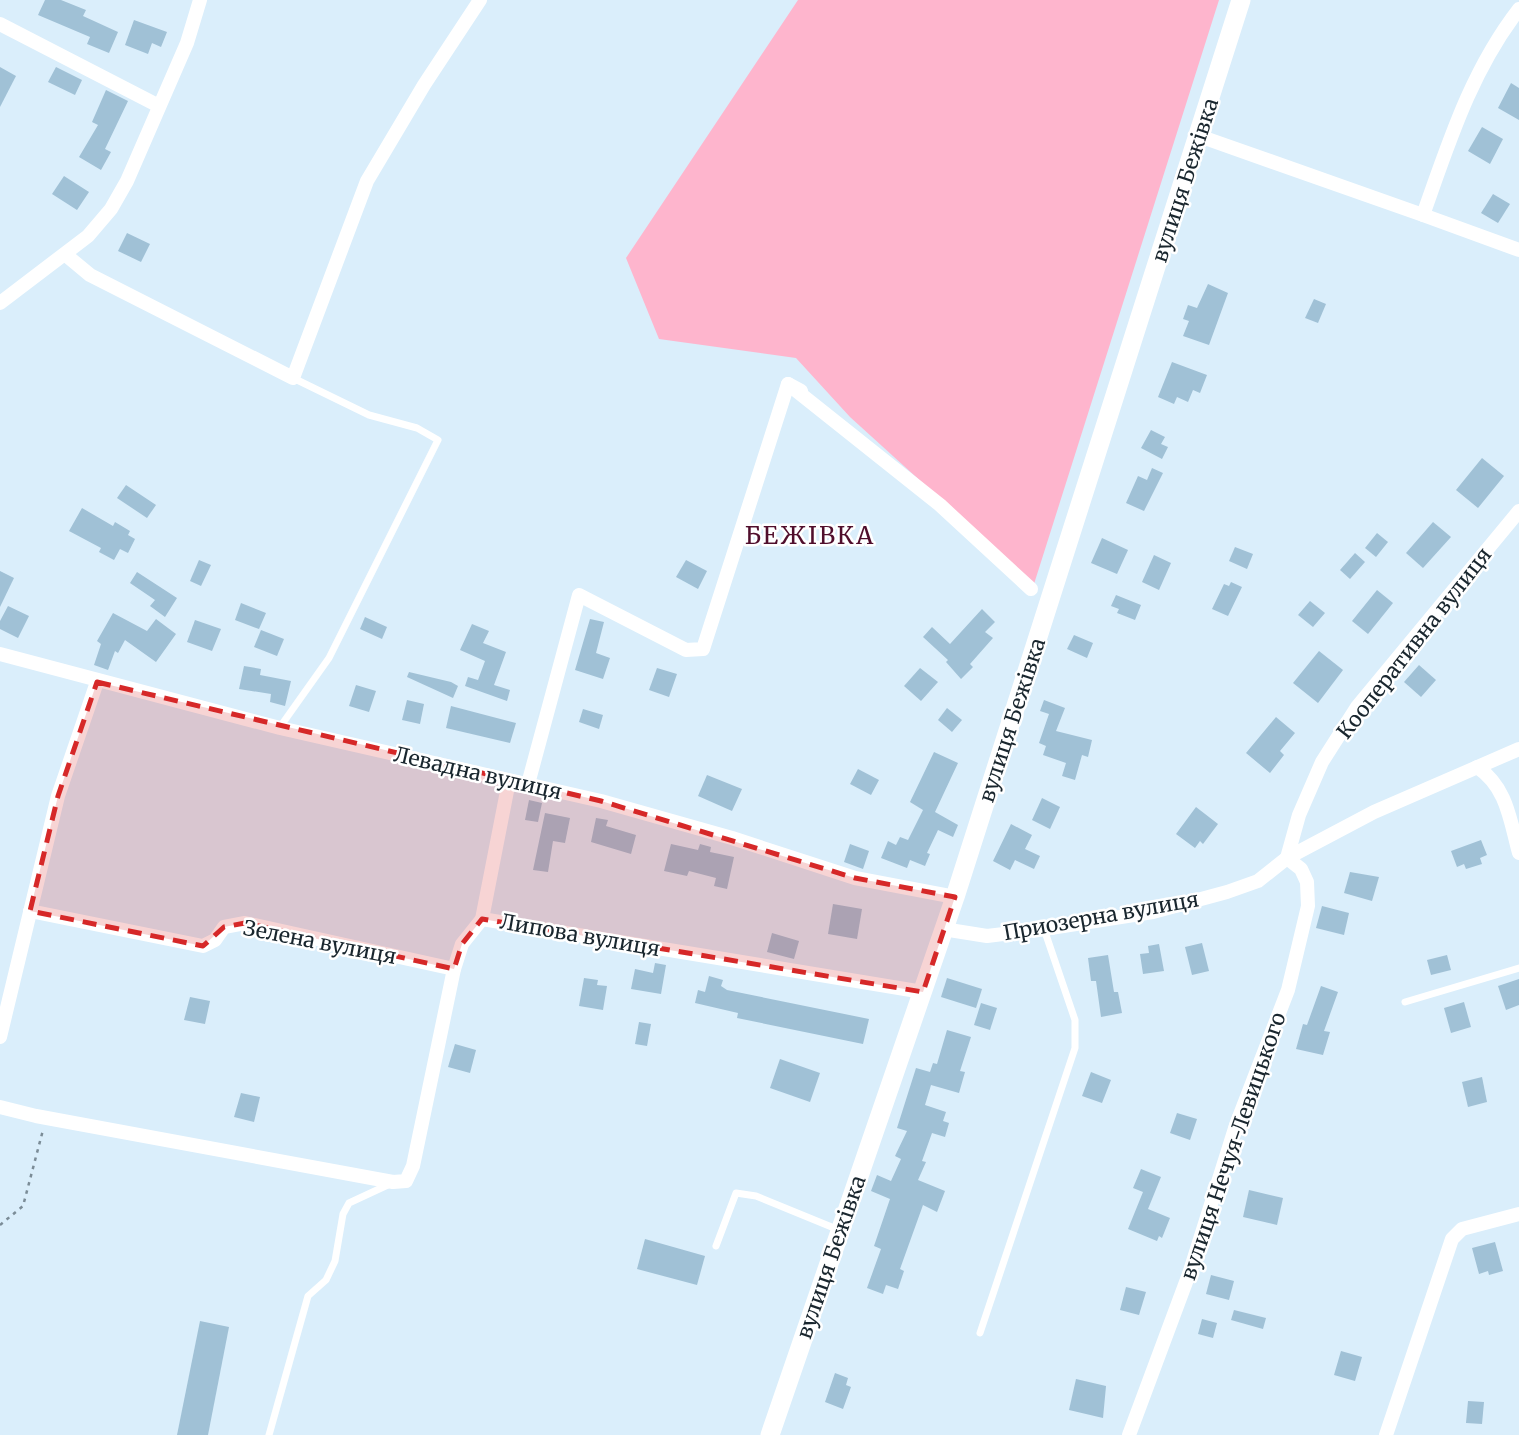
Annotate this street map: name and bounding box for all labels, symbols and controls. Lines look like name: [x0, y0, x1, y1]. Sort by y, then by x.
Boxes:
street label: вулиця Бежівка: [1146, 95, 1224, 265]
district label: БЕЖІВКА: [745, 520, 875, 551]
street label: Кооперативна вулиця: [1331, 542, 1497, 744]
street label: вулиця Бежівка: [973, 635, 1051, 805]
street label: Левадна вулиця: [391, 741, 565, 805]
street label: Приозерна вулиця: [1001, 885, 1201, 947]
street label: Липова вулиця: [498, 908, 662, 962]
street label: Зелена вулиця: [241, 914, 399, 970]
street label: вулиця Нечуя-Левицького: [1174, 1009, 1292, 1283]
street label: вулиця Бежівка: [790, 1172, 872, 1342]

